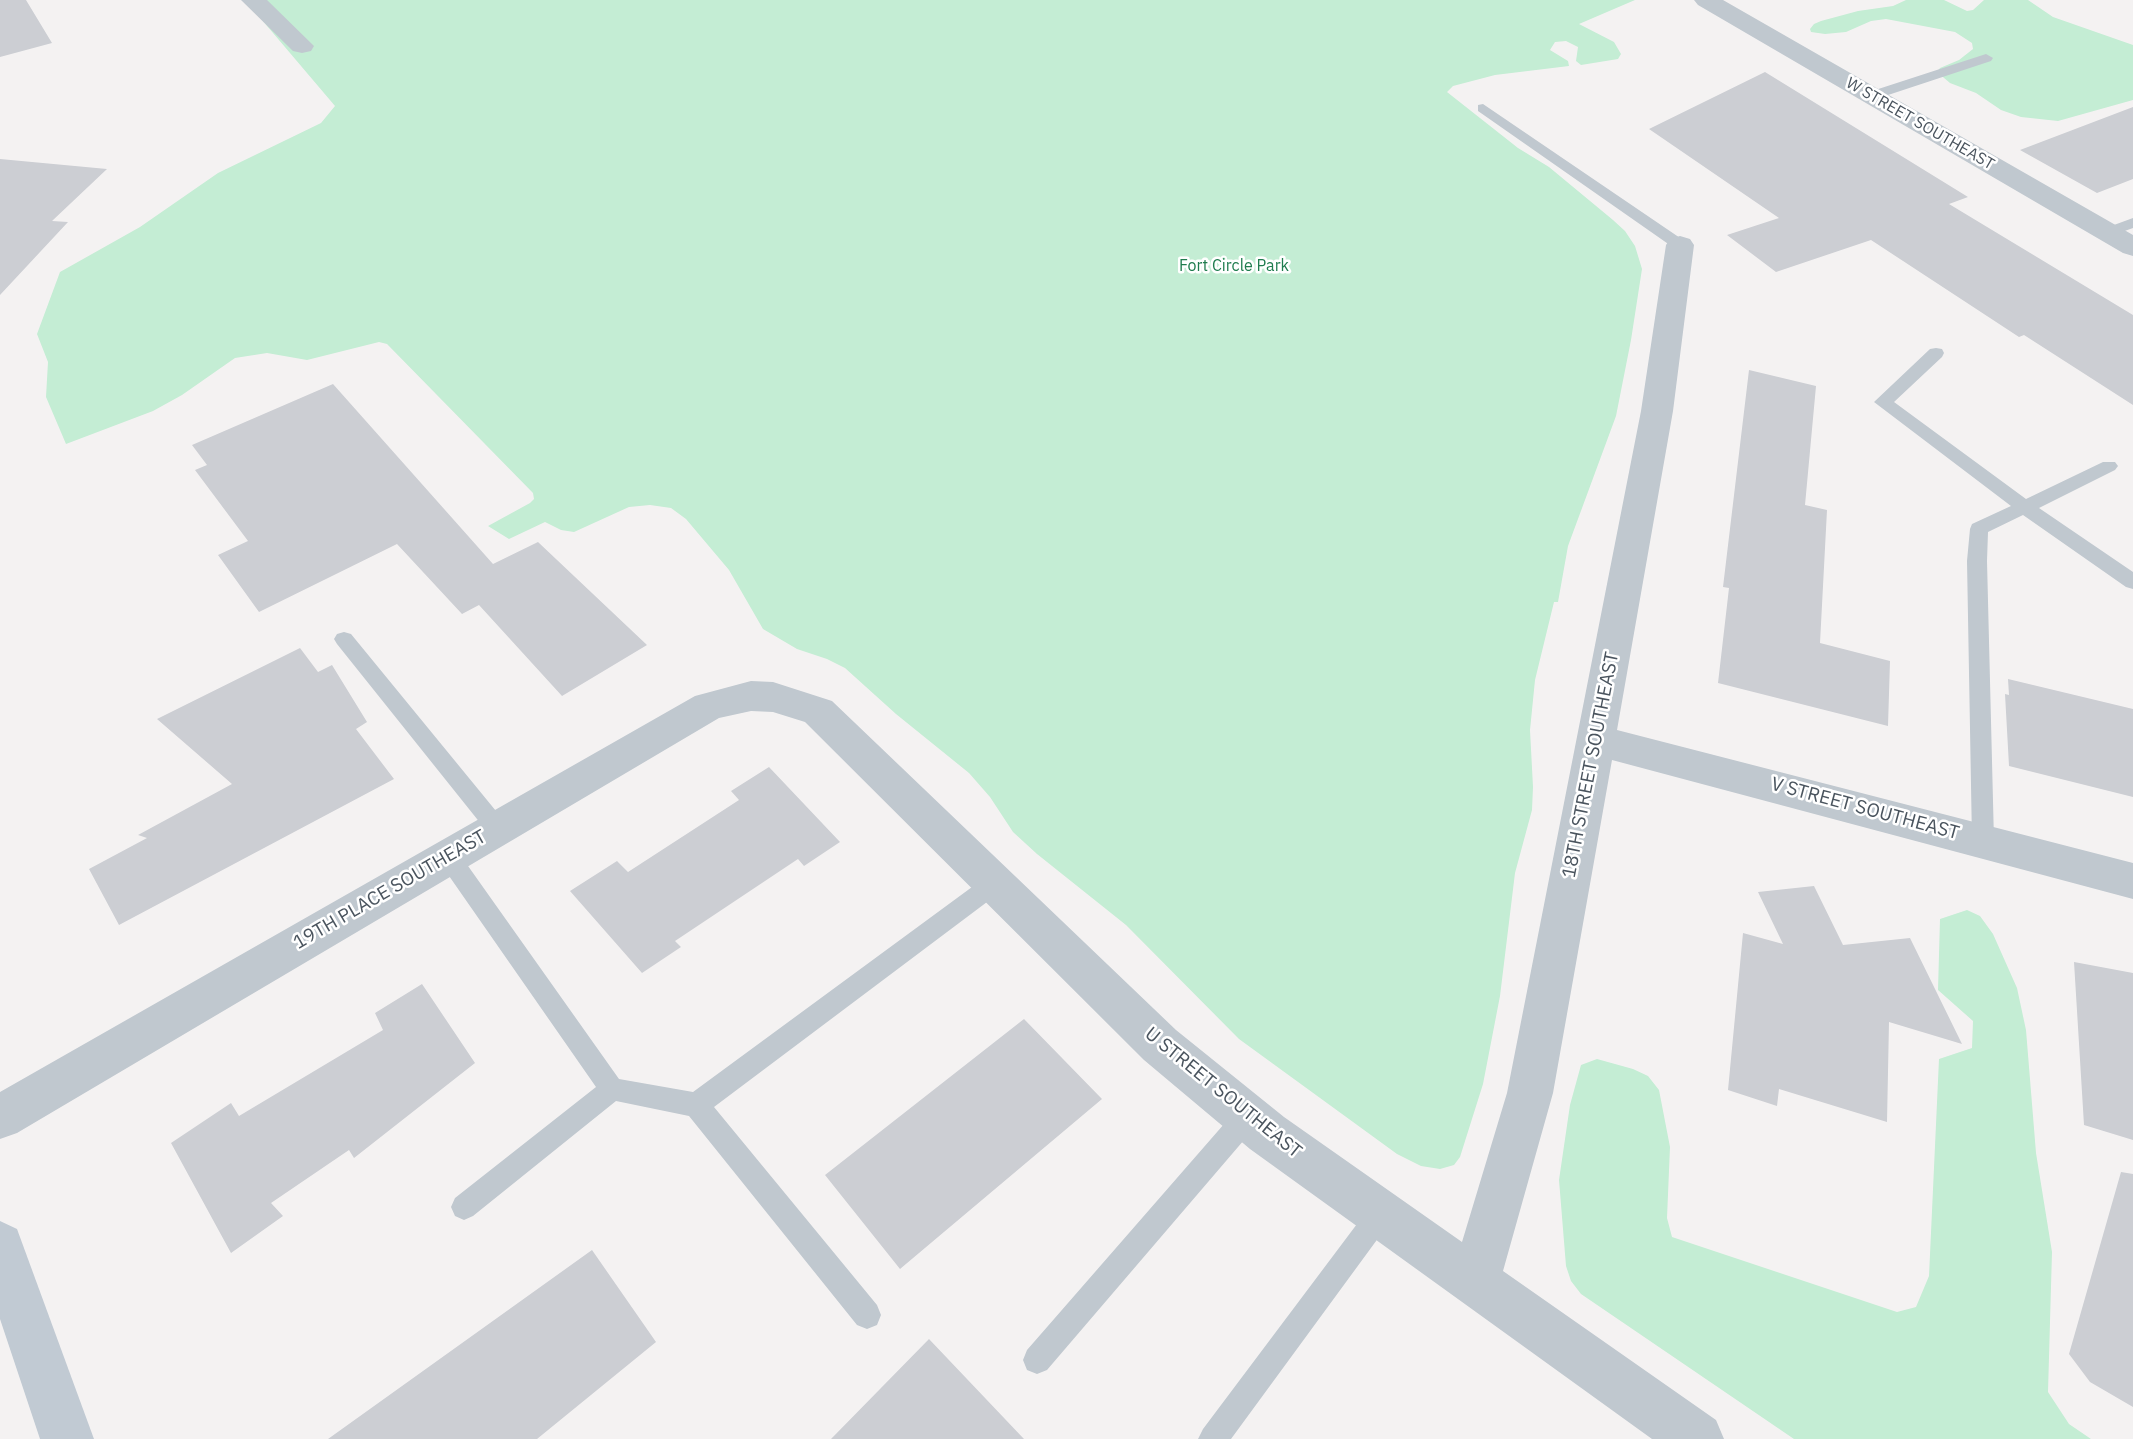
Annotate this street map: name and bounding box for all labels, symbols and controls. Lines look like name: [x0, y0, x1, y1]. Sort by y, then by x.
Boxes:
street label: W STREET SOUTHEAST: [1843, 74, 1997, 174]
park label: Fort Circle Park: [1179, 256, 1289, 276]
street label: 18TH STREET SOUTHEAST: [1558, 650, 1624, 880]
street label: V STREET SOUTHEAST: [1768, 773, 1962, 845]
street label: 19TH PLACE SOUTHEAST: [290, 825, 490, 955]
street label: U STREET SOUTHEAST: [1140, 1023, 1306, 1163]

